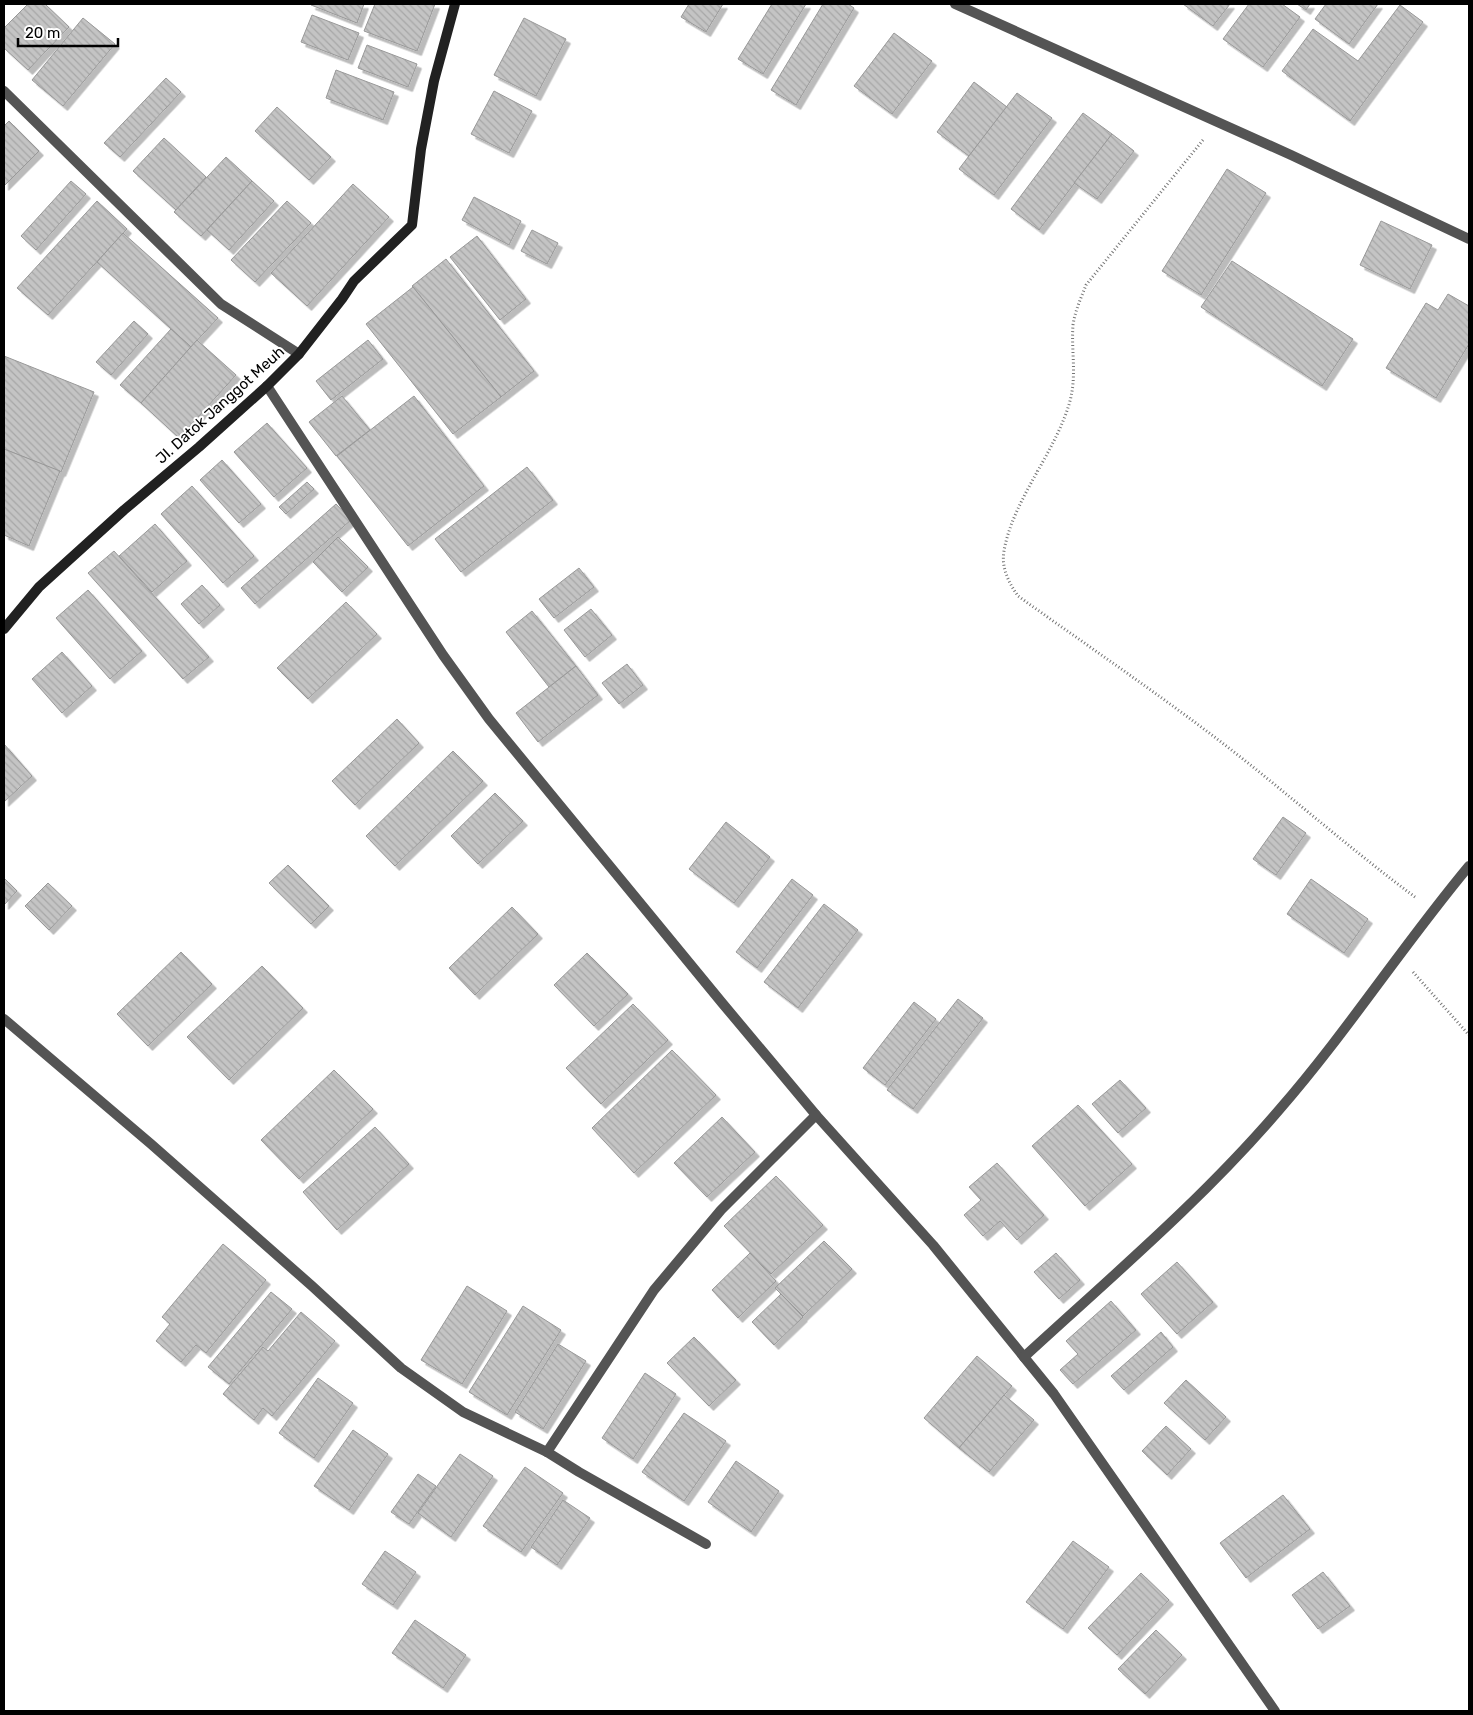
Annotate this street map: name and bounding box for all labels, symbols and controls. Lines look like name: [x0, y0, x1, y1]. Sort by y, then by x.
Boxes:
scale bar: [18, 15, 118, 47]
text: 20 m: [25, 24, 60, 42]
street label: JI. Datok Janggot Meuh: [152, 343, 288, 467]

